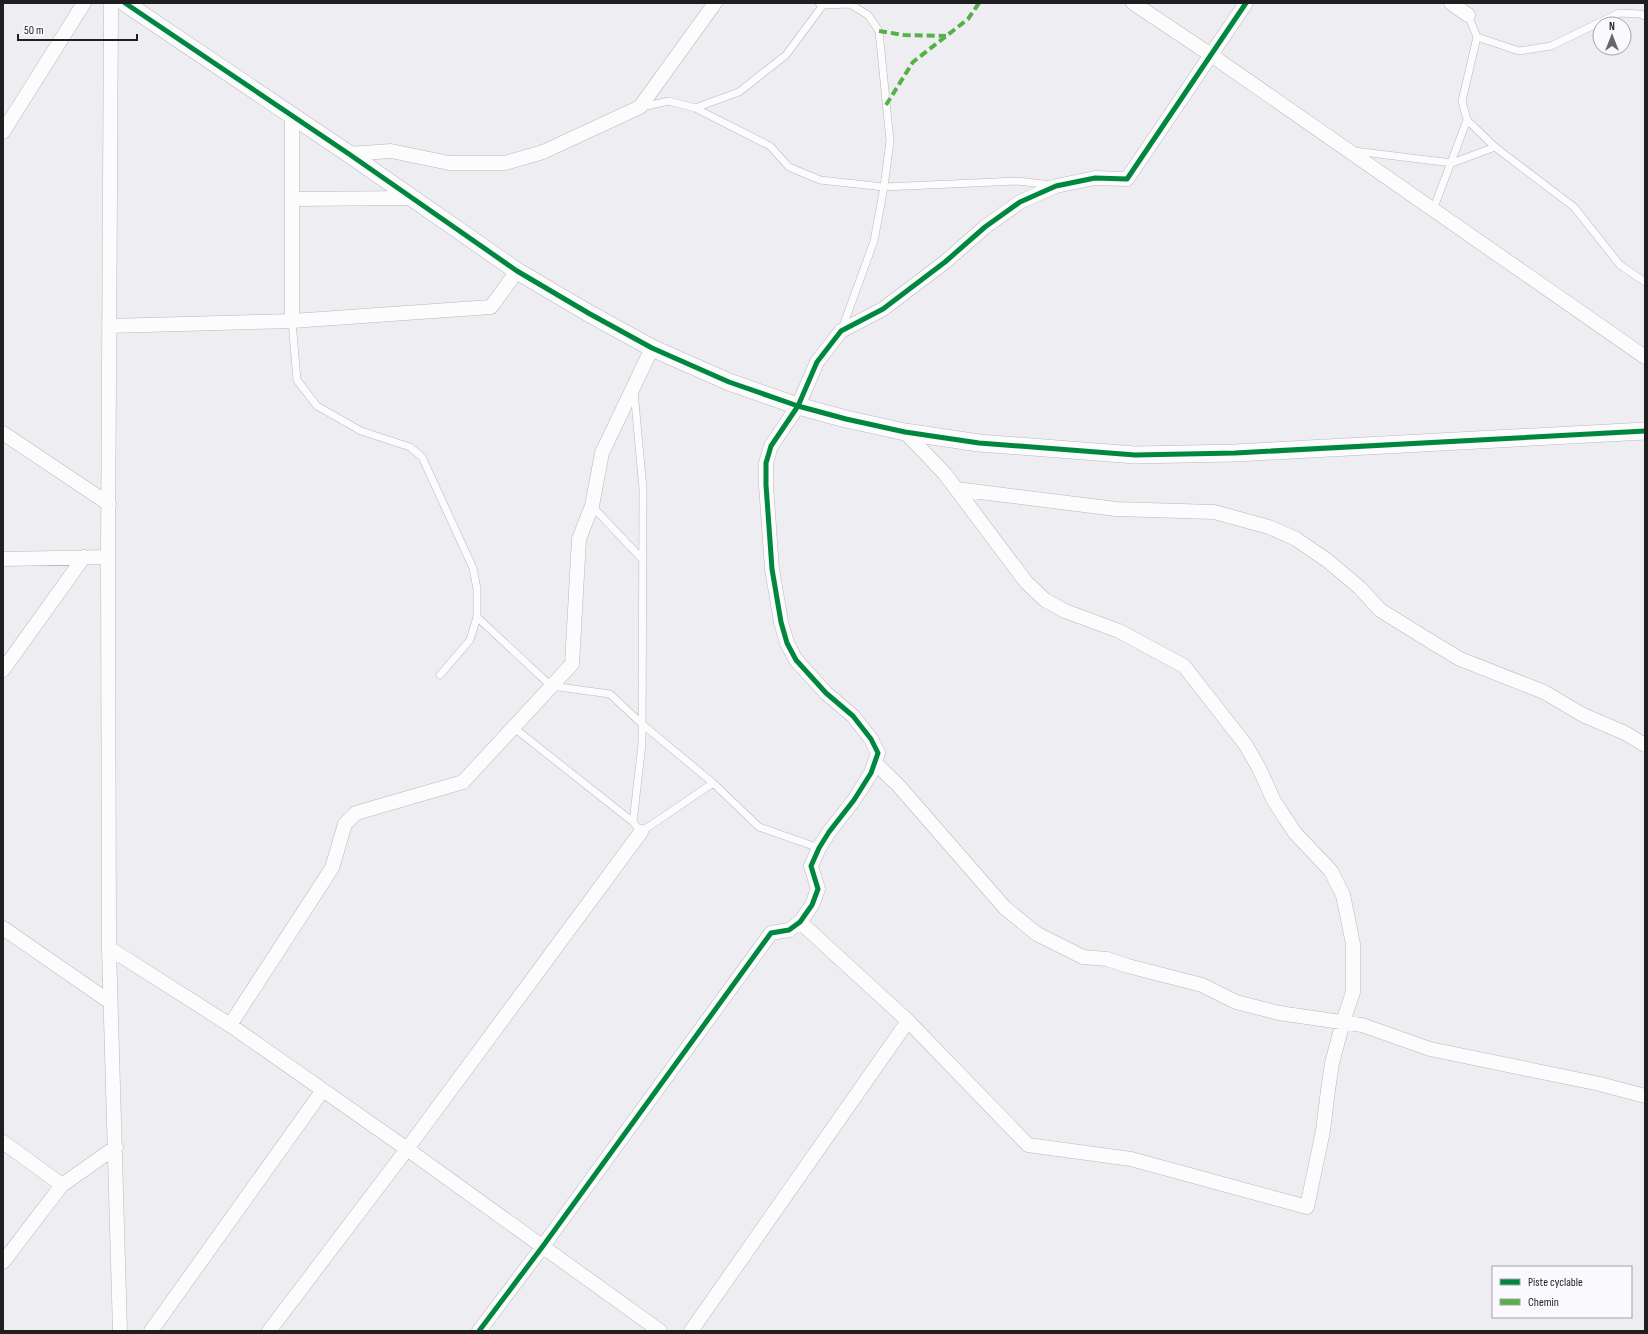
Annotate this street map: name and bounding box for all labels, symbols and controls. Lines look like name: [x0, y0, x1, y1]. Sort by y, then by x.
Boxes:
scale bar: [18, 16, 137, 42]
north arrow: [1592, 16, 1632, 56]
text: N: [1609, 20, 1615, 33]
text: 50 m: [24, 23, 44, 38]
legend: [1492, 1266, 1632, 1318]
text: Piste cyclable: [1528, 1275, 1583, 1290]
text: Chemin: [1528, 1295, 1559, 1310]

